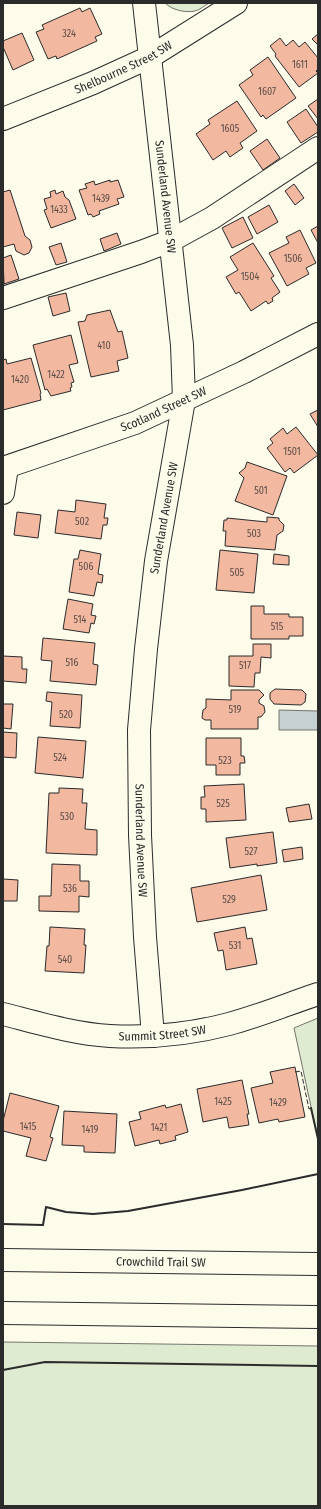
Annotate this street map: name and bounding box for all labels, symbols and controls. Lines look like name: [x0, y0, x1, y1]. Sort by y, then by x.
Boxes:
house number: 324: [62, 28, 76, 40]
street label: Shelbourne Street SW: [72, 38, 175, 97]
house number: 1611: [292, 59, 308, 71]
house number: 1607: [258, 86, 276, 98]
house number: 1605: [221, 123, 240, 135]
street label: Sunderland Avenue SW: [152, 140, 179, 254]
house number: 1439: [92, 193, 110, 205]
house number: 1433: [50, 204, 68, 216]
house number: 1506: [284, 253, 302, 265]
house number: 1504: [241, 271, 259, 283]
house number: 410: [97, 340, 111, 352]
house number: 1422: [47, 369, 65, 381]
house number: 1420: [11, 374, 29, 386]
street label: Scotland Street SW: [119, 384, 209, 434]
house number: 1501: [283, 446, 301, 458]
street label: Sunderland Avenue SW: [147, 461, 181, 575]
house number: 501: [254, 485, 268, 497]
house number: 502: [75, 516, 90, 528]
house number: 503: [247, 528, 262, 540]
house number: 506: [79, 561, 93, 573]
house number: 505: [230, 567, 245, 579]
house number: 514: [74, 614, 87, 626]
house number: 515: [271, 621, 284, 633]
house number: 516: [66, 657, 79, 669]
house number: 517: [239, 660, 251, 672]
house number: 519: [229, 704, 242, 716]
house number: 520: [59, 709, 73, 721]
house number: 524: [53, 752, 67, 764]
house number: 523: [218, 755, 232, 767]
street label: Sunderland Avenue SW: [133, 784, 150, 898]
house number: 525: [216, 798, 230, 810]
house number: 530: [60, 811, 74, 823]
house number: 527: [245, 846, 257, 858]
house number: 536: [63, 883, 77, 895]
house number: 529: [222, 894, 236, 906]
house number: 531: [229, 940, 241, 952]
house number: 540: [58, 954, 72, 966]
street label: Summit Street SW: [118, 1022, 207, 1044]
house number: 1425: [214, 1096, 232, 1108]
house number: 1429: [269, 1097, 287, 1109]
house number: 1415: [20, 1121, 37, 1133]
house number: 1421: [151, 1122, 167, 1134]
house number: 1419: [82, 1124, 99, 1136]
street label: Crowchild Trail SW: [116, 1254, 206, 1270]

